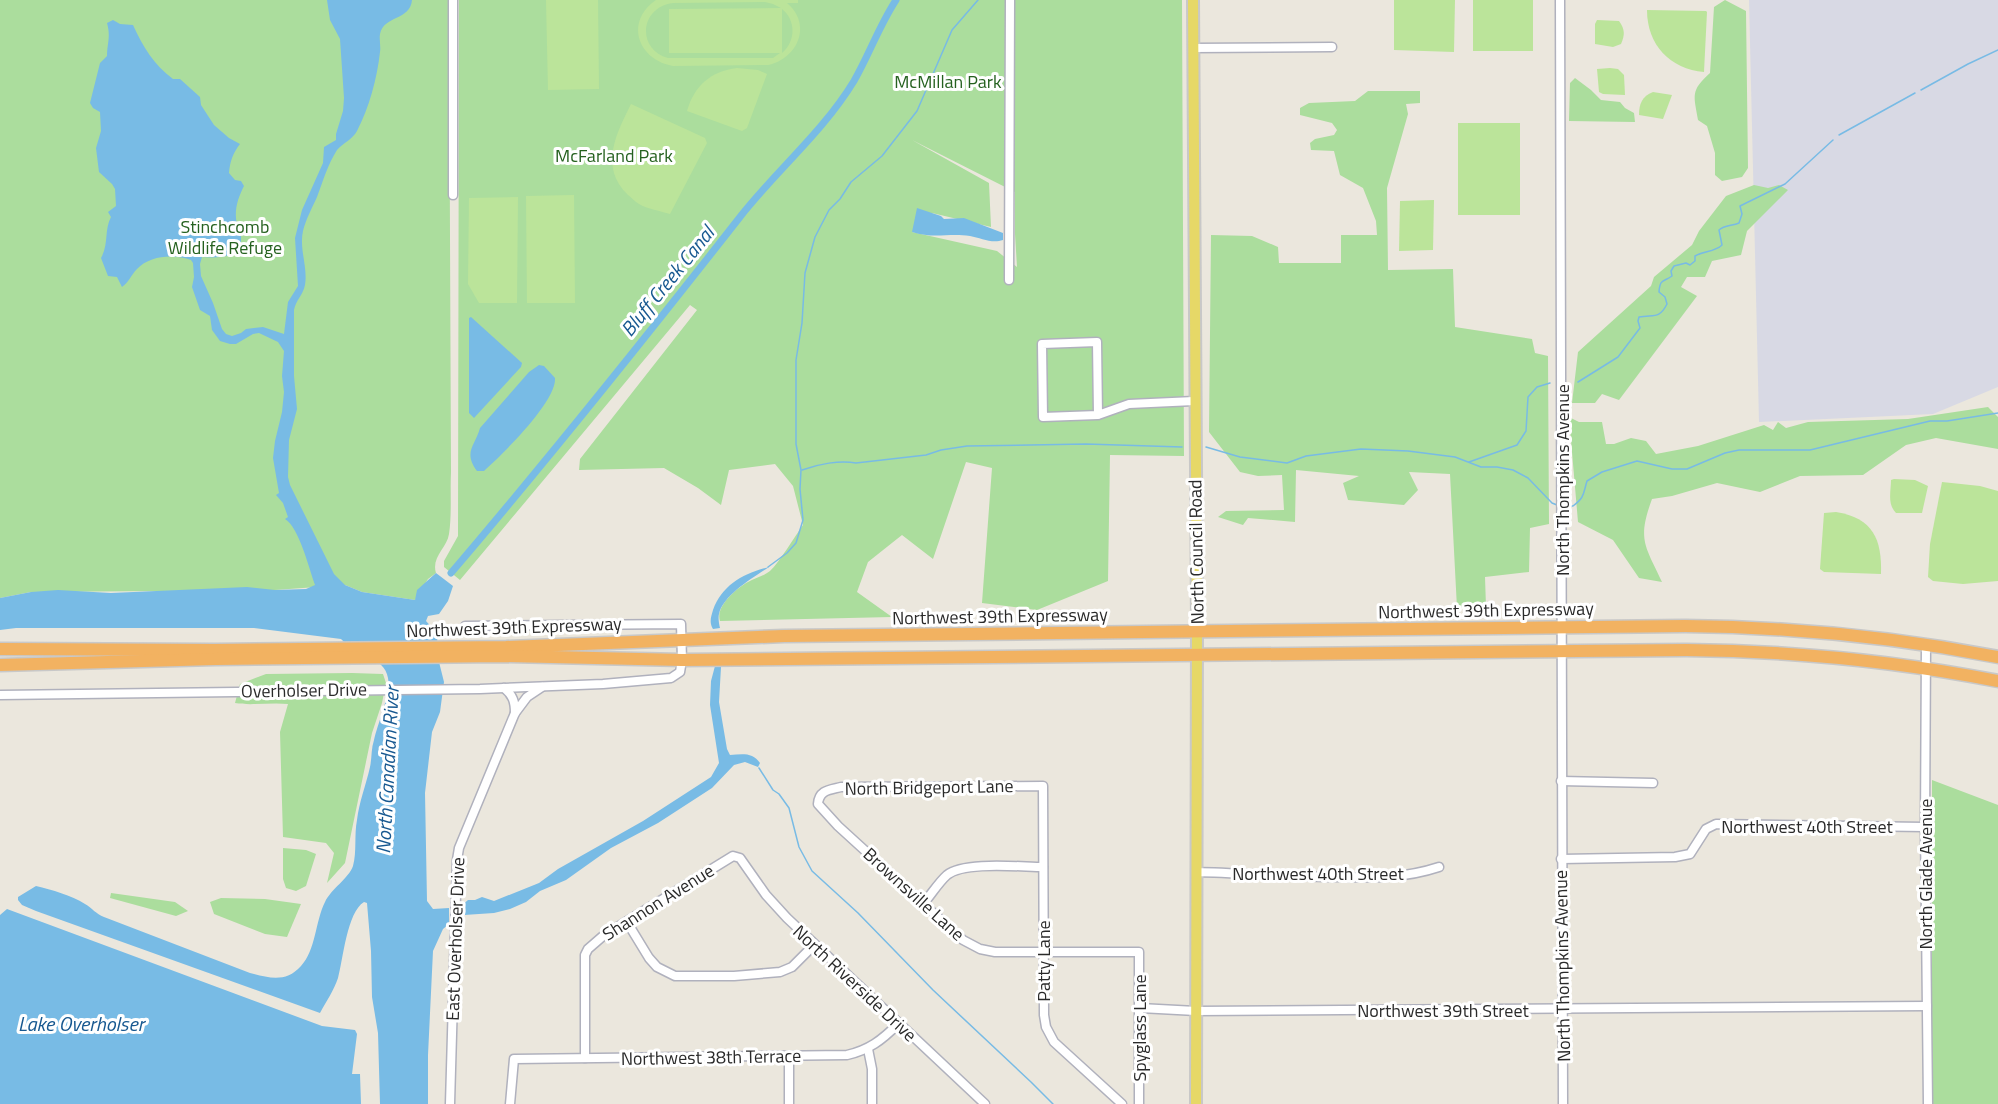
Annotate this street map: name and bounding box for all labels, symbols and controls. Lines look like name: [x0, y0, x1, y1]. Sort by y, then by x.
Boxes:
park label: McMillan Park: [894, 68, 1002, 95]
park label: McFarland Park: [555, 142, 673, 169]
park label: Stinchcomb Wildlife Refuge: [168, 213, 282, 261]
water label: Bluff Creek Canal: [613, 217, 723, 343]
street label: North Thompkins Avenue: [1549, 384, 1576, 576]
street label: North Council Road: [1181, 479, 1211, 625]
street label: Northwest 39th Expressway: [1378, 595, 1594, 625]
street label: Northwest 39th Expressway: [892, 601, 1108, 631]
street label: Northwest 39th Expressway: [406, 610, 623, 644]
street label: Overholser Drive: [241, 675, 367, 705]
water label: North Canadian River: [367, 683, 407, 854]
street label: North Bridgeport Lane: [844, 772, 1014, 802]
street label: North Glade Avenue: [1912, 799, 1939, 949]
street label: Northwest 40th Street: [1721, 813, 1893, 840]
street label: Brownsville Lane: [857, 841, 971, 947]
street label: East Overholser Drive: [439, 857, 471, 1021]
street label: Shannon Avenue: [597, 857, 719, 947]
street label: Northwest 40th Street: [1232, 860, 1404, 887]
street label: North Thompkins Avenue: [1547, 870, 1577, 1062]
street label: North Riverside Drive: [787, 918, 923, 1048]
street label: Patty Lane: [1030, 920, 1057, 1002]
street label: Spyglass Lane: [1126, 974, 1153, 1082]
street label: Northwest 39th Street: [1357, 997, 1529, 1024]
water label: Lake Overholser: [18, 1008, 147, 1039]
street label: Northwest 38th Terrace: [621, 1042, 801, 1072]

